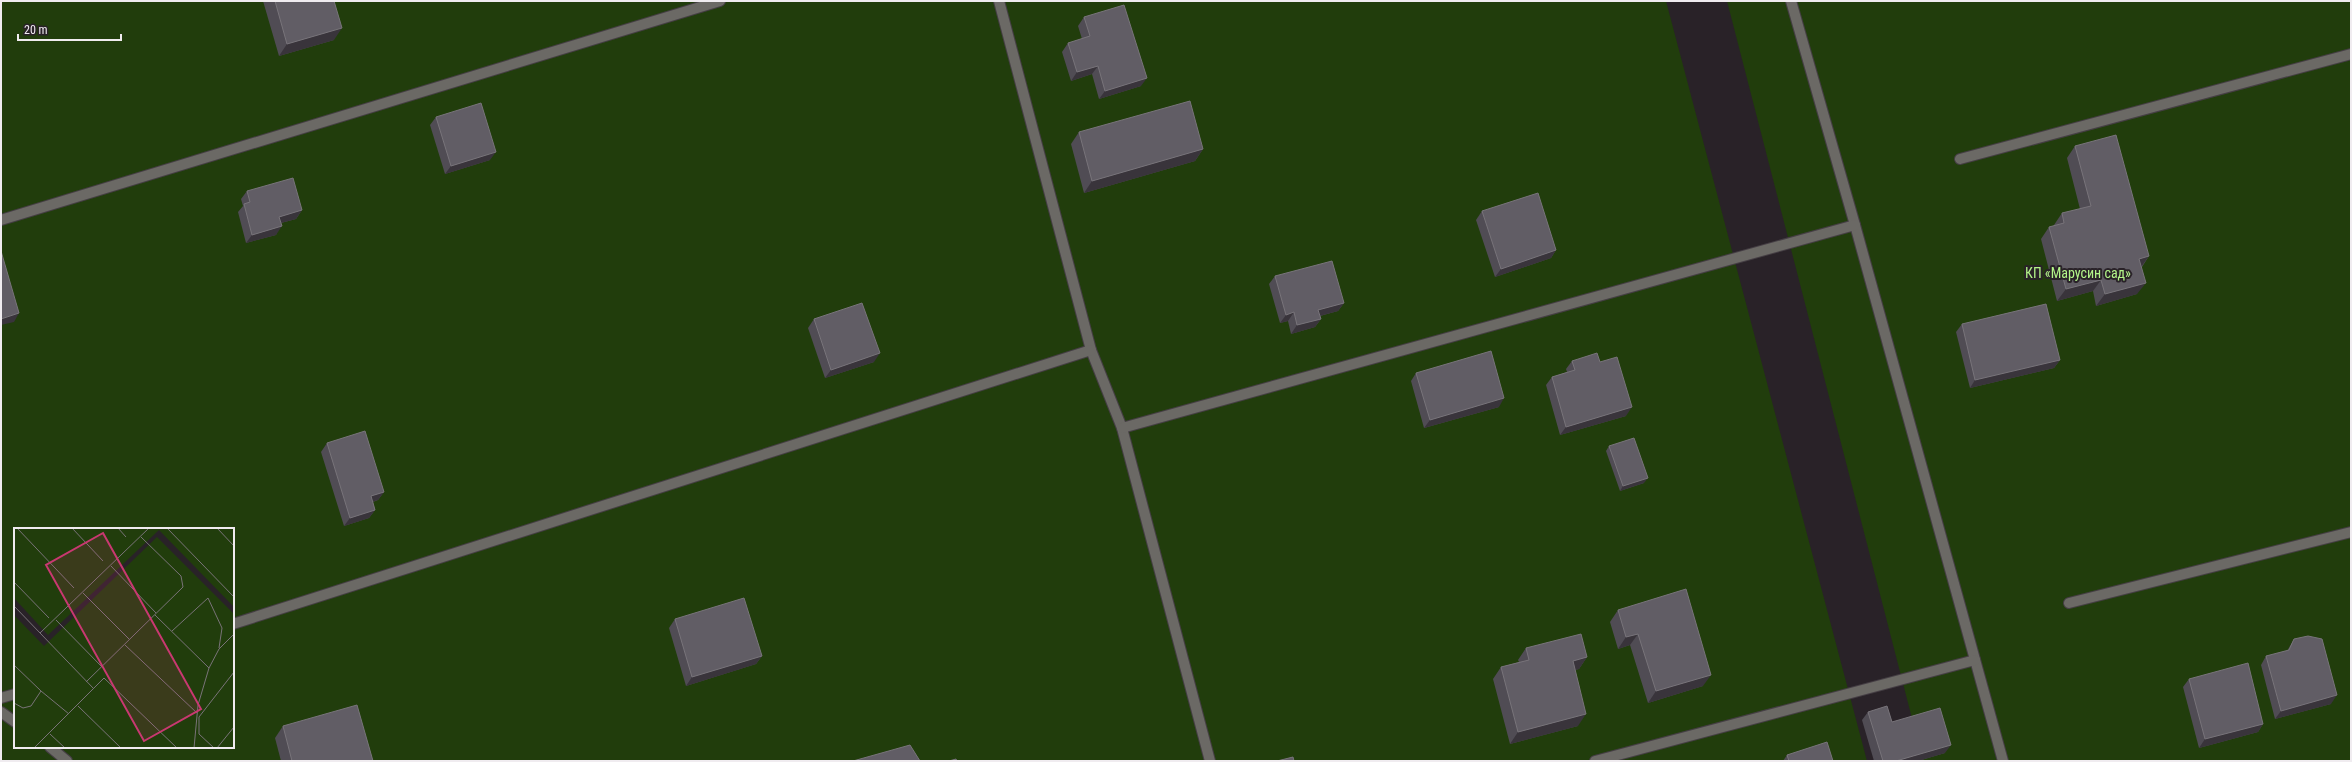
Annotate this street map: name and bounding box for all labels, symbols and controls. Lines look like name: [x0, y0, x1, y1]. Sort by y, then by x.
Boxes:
scale bar: [18, 16, 121, 42]
text: 20 m: [24, 23, 48, 37]
park label: КП «Марусин сад»: [2025, 265, 2131, 281]
inset map: [14, 528, 234, 748]

